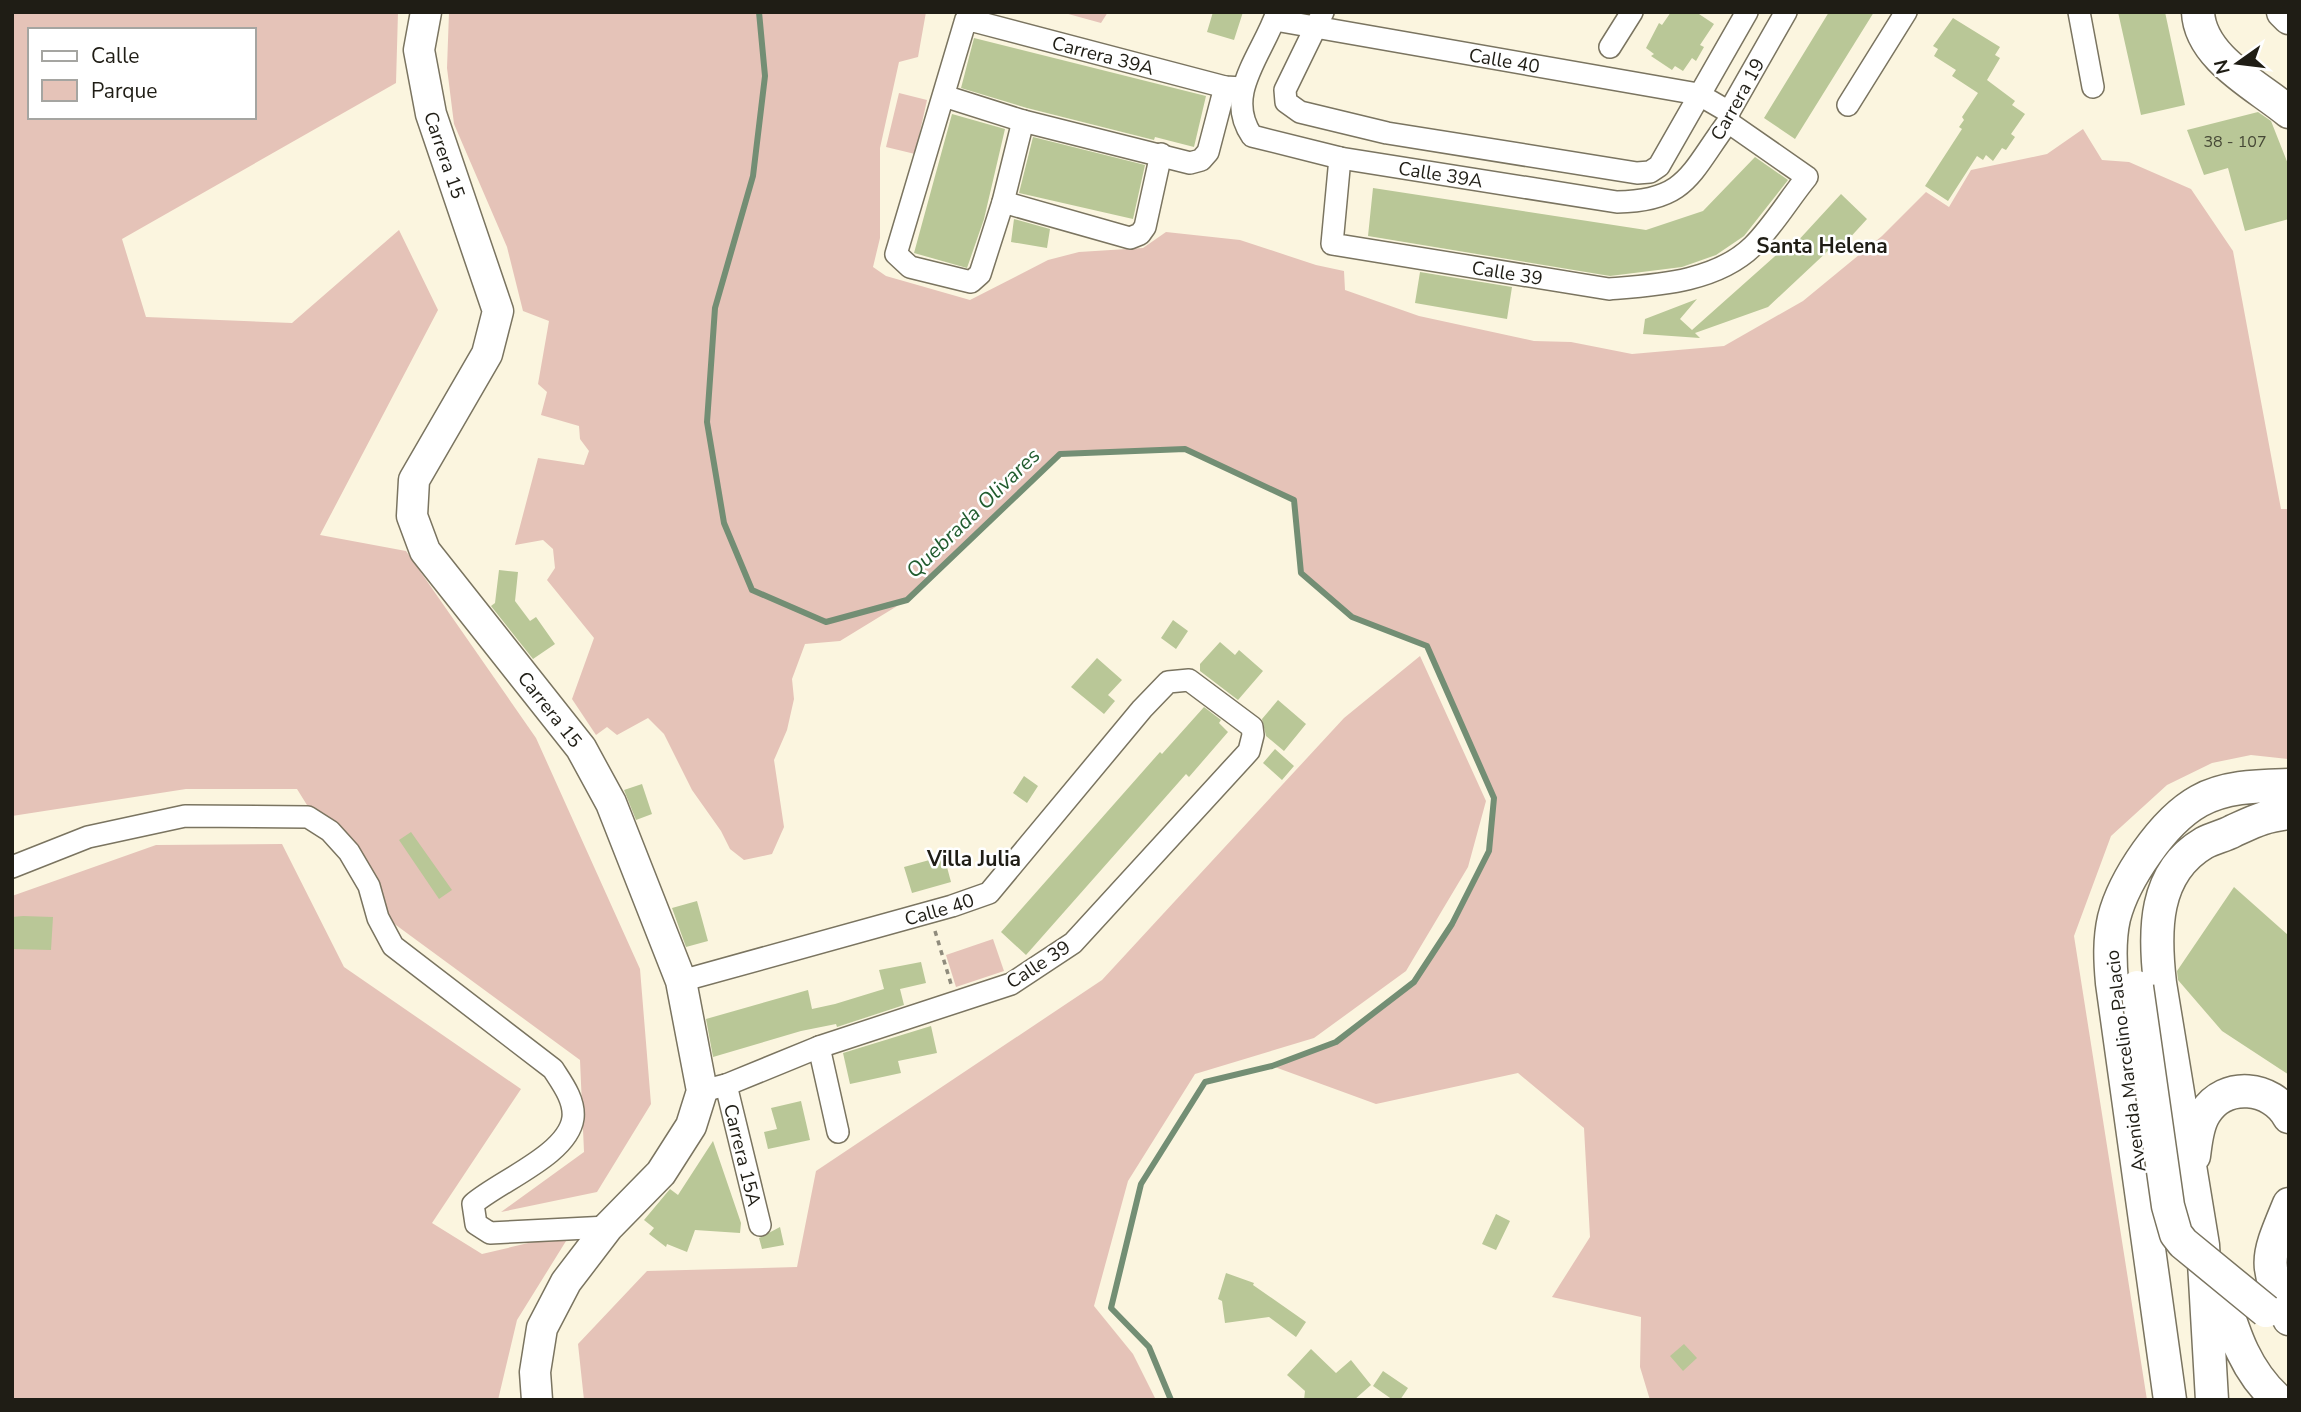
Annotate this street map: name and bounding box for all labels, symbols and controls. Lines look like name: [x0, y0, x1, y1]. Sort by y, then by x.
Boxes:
legend: [28, 28, 256, 119]
north arrow: [2203, 28, 2273, 98]
street label: Carrera 39A: [1049, 30, 1157, 82]
text: Calle: [91, 42, 139, 70]
street label: Calle 40: [1467, 42, 1542, 80]
street label: Carrera 19: [1705, 54, 1771, 145]
text: N: [2208, 57, 2237, 77]
text: Parque: [91, 77, 158, 105]
street label: Carrera 15: [417, 108, 471, 202]
house number: 38 - 107: [2203, 131, 2267, 153]
street label: Calle 39A: [1396, 155, 1485, 195]
district label: Santa Helena: [1756, 232, 1888, 260]
street label: Calle 39: [1470, 255, 1545, 292]
water label: Quebrada Olivares: [900, 442, 1046, 584]
street label: Carrera 15: [511, 666, 588, 753]
district label: Villa Julia: [926, 845, 1021, 873]
street label: Calle 40: [902, 887, 978, 933]
street label: Calle 39: [1001, 934, 1076, 995]
street label: Avenida Marcelino Palacio: [2099, 948, 2153, 1173]
street label: Carrera 15A: [717, 1101, 767, 1209]

